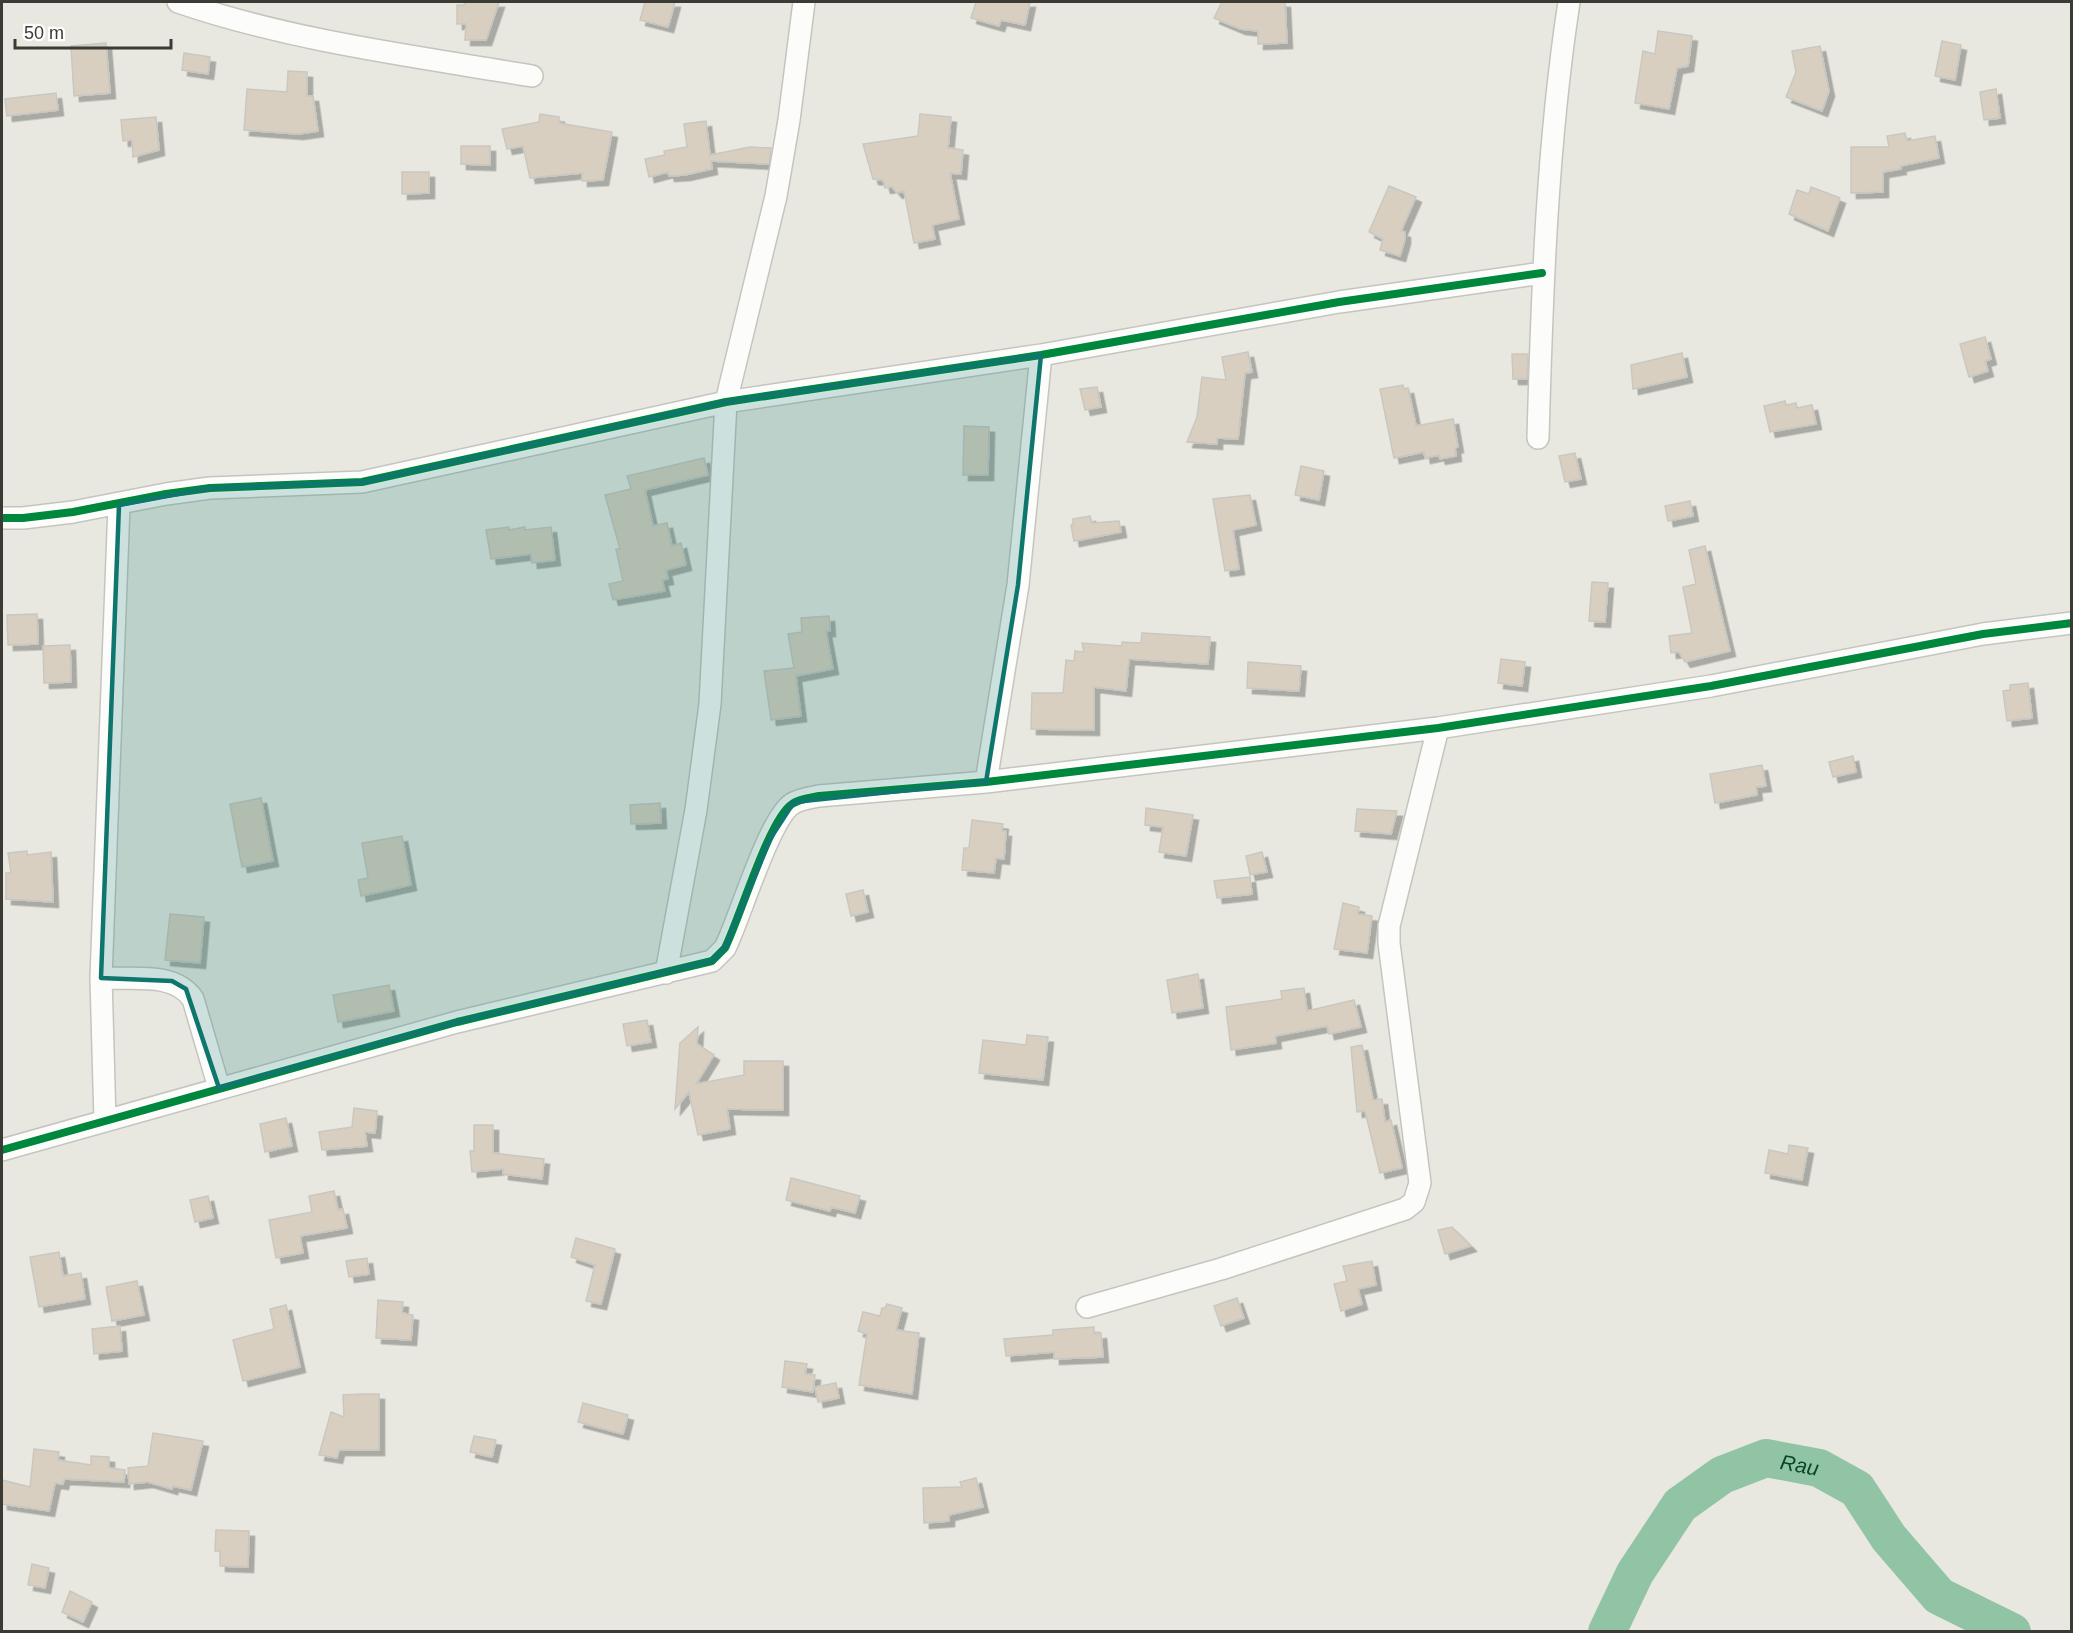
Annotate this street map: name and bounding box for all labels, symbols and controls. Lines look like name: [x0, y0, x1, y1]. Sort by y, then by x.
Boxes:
scale bar: [15, 12, 171, 50]
text: 50 m: [24, 23, 64, 43]
water label: Rau: [1779, 1449, 1821, 1479]

